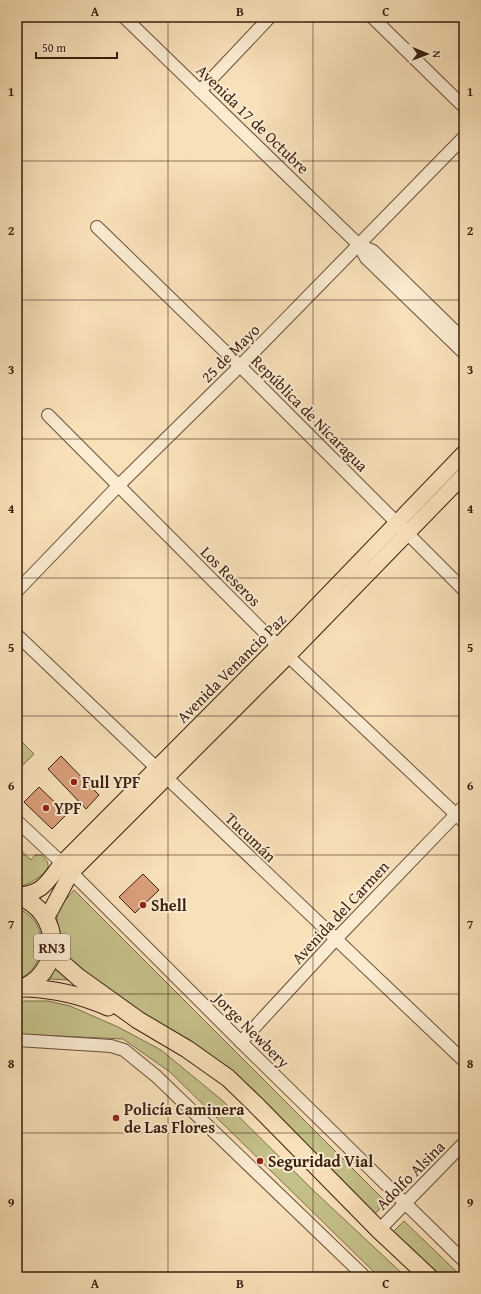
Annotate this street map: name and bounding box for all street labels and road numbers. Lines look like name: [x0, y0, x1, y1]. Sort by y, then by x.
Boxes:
street label: Avenida 17 de Octubre: [191, 59, 315, 179]
street label: 25 de Mayo: [195, 318, 265, 388]
street label: República de Nicaragua: [246, 349, 374, 477]
street label: Los Reseros: [195, 540, 267, 612]
street label: Avenida Venancio Paz: [171, 608, 291, 728]
street label: Tucumán: [220, 806, 282, 868]
street label: Avenida del Carmen: [286, 855, 394, 969]
road number: RN3: [34, 934, 70, 960]
street label: Jorge Newbery: [207, 985, 295, 1073]
street label: Adolfo Alsina: [370, 1135, 450, 1215]

